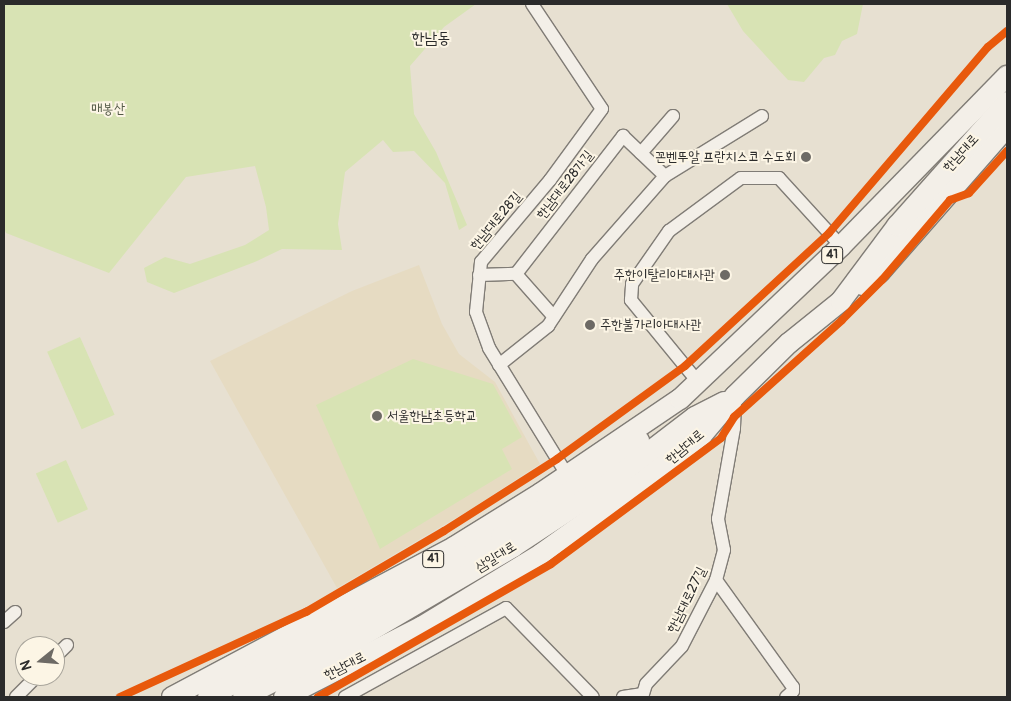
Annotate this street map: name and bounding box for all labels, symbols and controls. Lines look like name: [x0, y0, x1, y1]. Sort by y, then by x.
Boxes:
district label: 한남동: [412, 28, 450, 48]
park label: 매봉산: [91, 101, 125, 117]
street label: 한남대로: [940, 131, 982, 175]
street label: 한남대로28가길: [533, 147, 597, 223]
place label: 꼰벤뚜알 프란치스코 수도회: [655, 149, 796, 165]
marker: 꼰벤뚜알 프란치스코 수도회: [800, 151, 812, 163]
street label: 한남대로28길: [467, 188, 525, 254]
road number: 41: [821, 246, 843, 264]
place label: 주한이탈리아대사관: [614, 267, 715, 283]
marker: 주한이탈리아대사관: [719, 269, 731, 281]
place label: 주한불가리아대사관: [600, 317, 701, 333]
marker: 주한불가리아대사관: [584, 319, 596, 331]
place label: 서울한남초등학교: [387, 408, 477, 424]
marker: 서울한남초등학교: [371, 410, 383, 422]
street label: 한남대로: [662, 426, 708, 468]
street label: 삼일대로: [472, 538, 520, 576]
road number: 41: [422, 550, 444, 568]
street label: 한남대로27길: [664, 564, 710, 636]
north arrow: [15, 636, 65, 686]
street label: 한남대로: [321, 648, 369, 684]
text: N: [17, 658, 36, 672]

